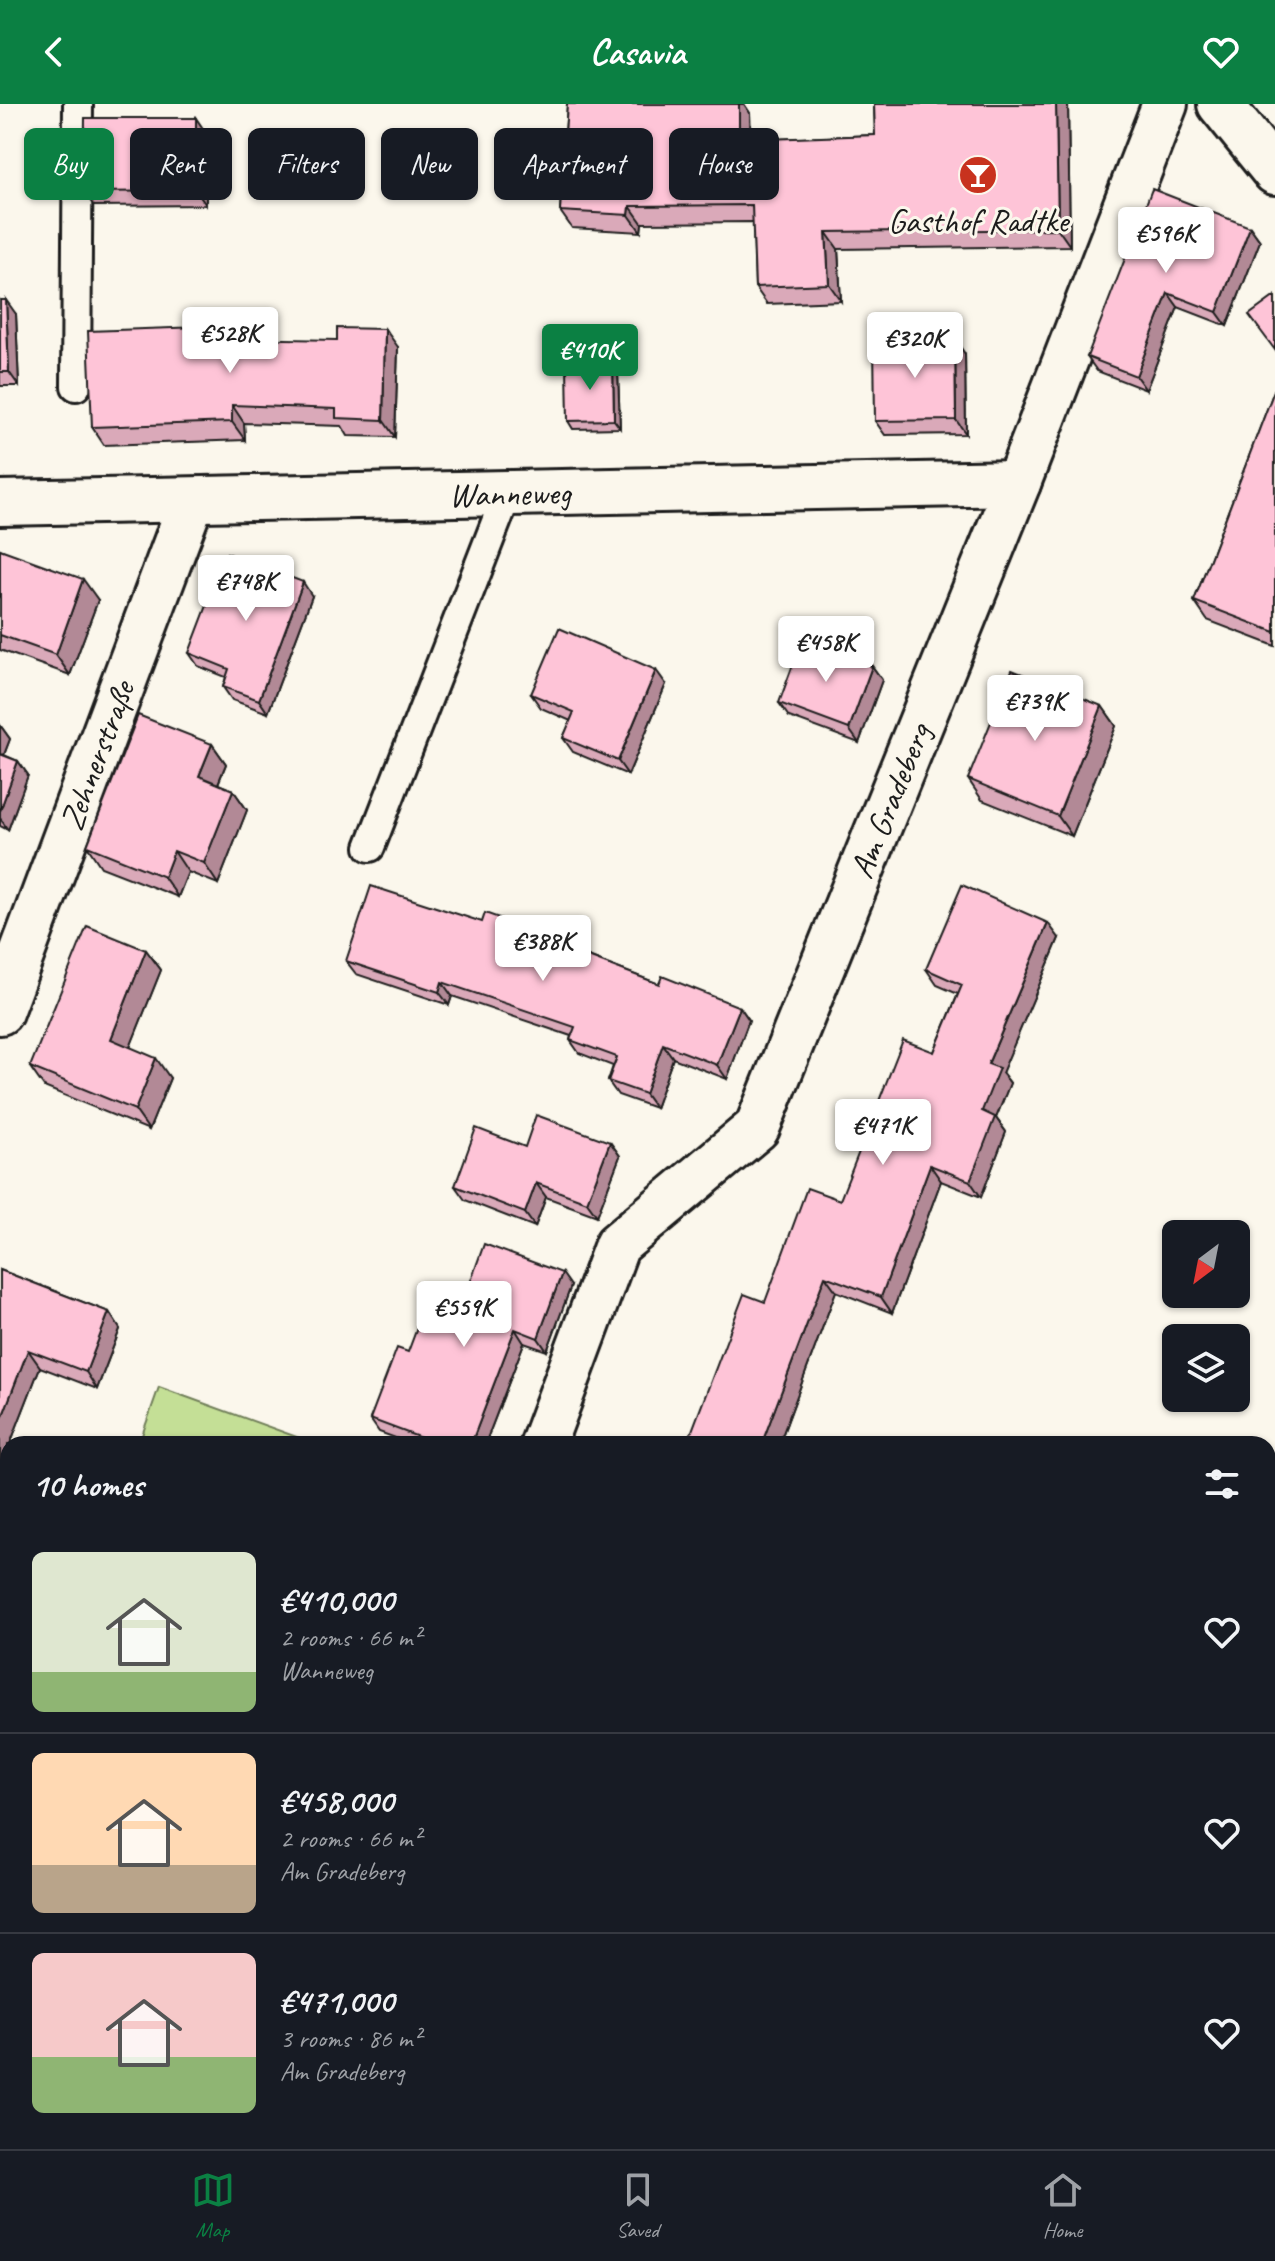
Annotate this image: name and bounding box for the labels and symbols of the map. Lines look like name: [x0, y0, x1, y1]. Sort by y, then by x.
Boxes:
bar icon: Gasthof Radtke: [957, 154, 999, 196]
place label: Gasthof Radtke: [888, 199, 1071, 242]
pin: €596K: [1110, 207, 1222, 275]
pin: €528K: [174, 307, 286, 375]
pin: €320K: [859, 312, 971, 380]
pin: €410K: [534, 324, 646, 392]
street label: Wanneweg: [449, 471, 573, 516]
pin: €748K: [190, 555, 302, 623]
pin: €458K: [770, 616, 882, 684]
street label: Zehnerstraße: [49, 673, 145, 836]
pin: €739K: [979, 675, 1091, 743]
street label: Am Gradeberg: [840, 716, 941, 884]
pin: €388K: [487, 915, 599, 983]
pin: €471K: [827, 1099, 939, 1167]
north arrow: [1162, 1220, 1250, 1308]
pin: €559K: [408, 1281, 520, 1349]

